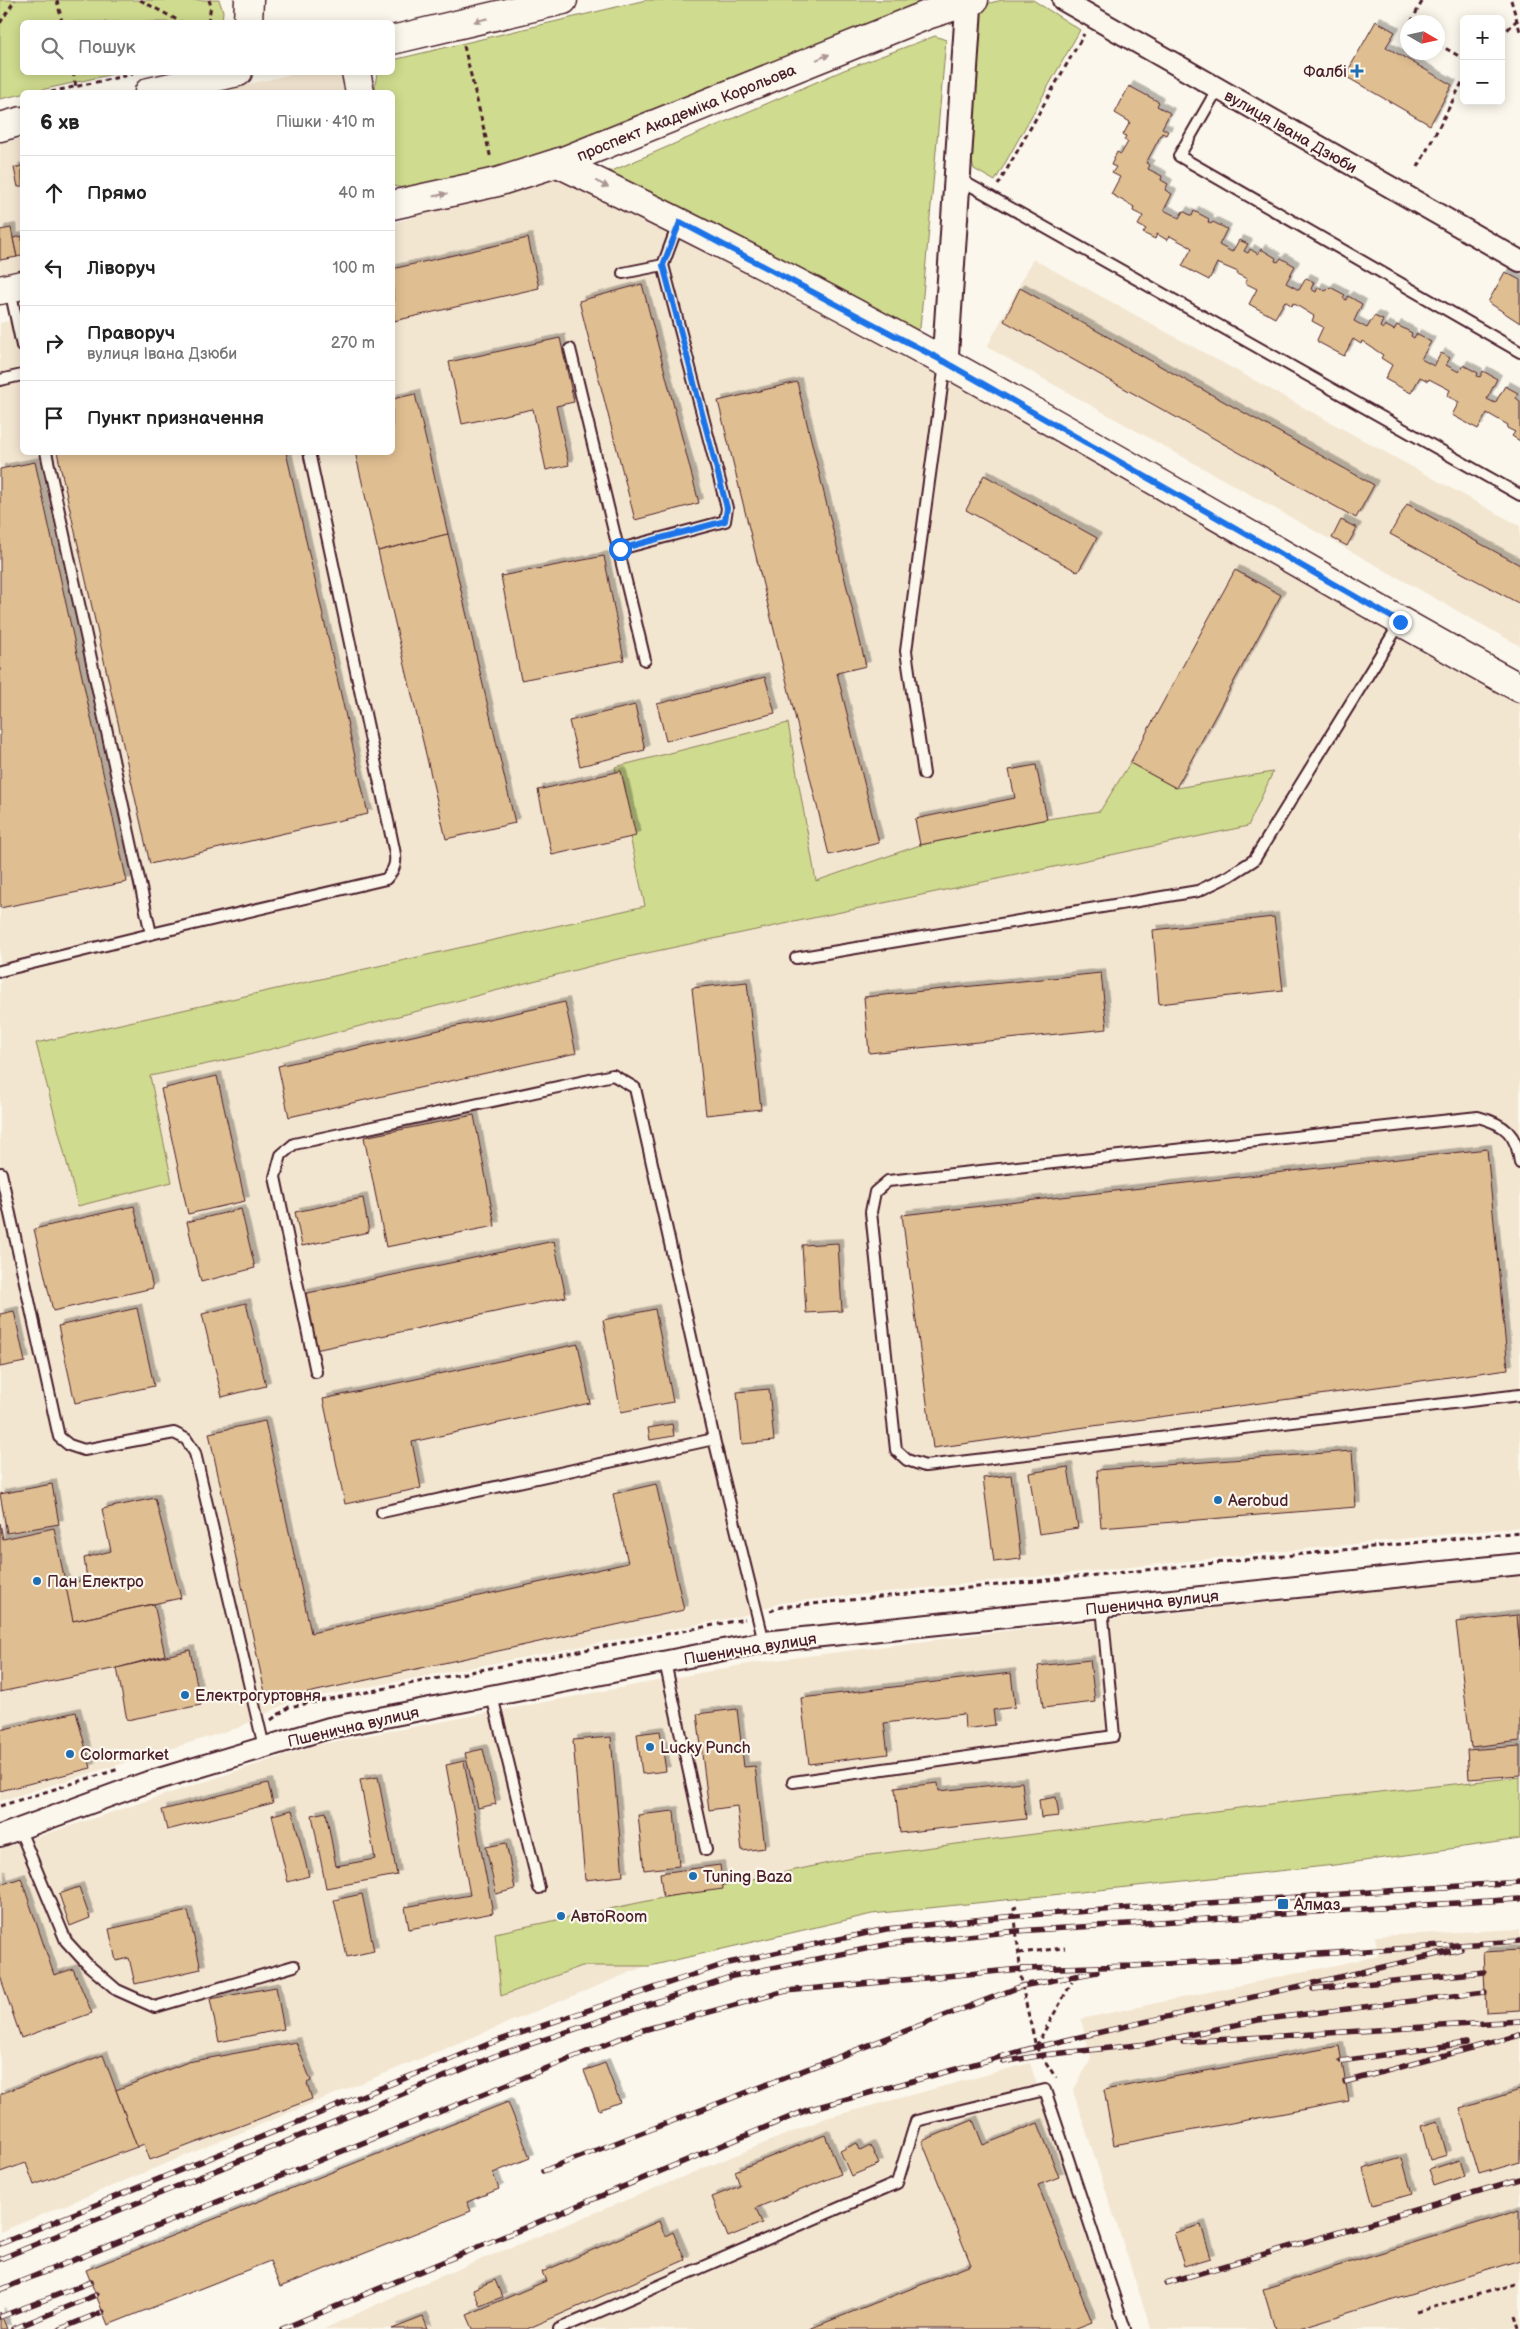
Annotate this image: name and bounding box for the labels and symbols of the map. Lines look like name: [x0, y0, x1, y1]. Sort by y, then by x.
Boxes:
north arrow: [1400, 15, 1445, 60]
one-way arrow: [474, 16, 489, 24]
one-way arrow: [816, 53, 831, 61]
street label: проспект Академіка Корольова: [574, 60, 799, 166]
place label: Фалбі: [1303, 63, 1347, 82]
marker: Фалбі: [1351, 65, 1363, 77]
street label: вулиця Івана Дзюби: [1220, 87, 1360, 178]
one-way arrow: [595, 180, 609, 188]
one-way arrow: [433, 190, 449, 198]
route start: [609, 538, 632, 561]
route end: [1389, 611, 1412, 634]
place label: Aerobud: [1228, 1492, 1288, 1511]
marker: Aerobud: [1212, 1494, 1224, 1506]
place label: Пан Електро: [47, 1573, 144, 1592]
marker: Пан Електро: [31, 1575, 43, 1587]
street label: Пшенична вулиця: [1084, 1587, 1220, 1620]
street label: Пшенична вулиця: [682, 1630, 818, 1669]
place label: Електрогуртовня: [195, 1687, 321, 1706]
marker: Електрогуртовня: [179, 1689, 191, 1701]
street label: Пшенична вулиця: [286, 1703, 421, 1752]
place label: Lucky Punch: [660, 1739, 751, 1758]
marker: Lucky Punch: [644, 1741, 656, 1753]
place label: Colormarket: [80, 1746, 169, 1765]
marker: Colormarket: [64, 1748, 76, 1760]
place label: Tuning Baza: [703, 1868, 792, 1887]
marker: Tuning Baza: [687, 1870, 699, 1882]
place label: Алмаз: [1293, 1896, 1341, 1915]
marker: Алмаз: [1276, 1897, 1290, 1911]
place label: АвтоRoom: [570, 1908, 647, 1927]
marker: АвтоRoom: [555, 1910, 567, 1922]

